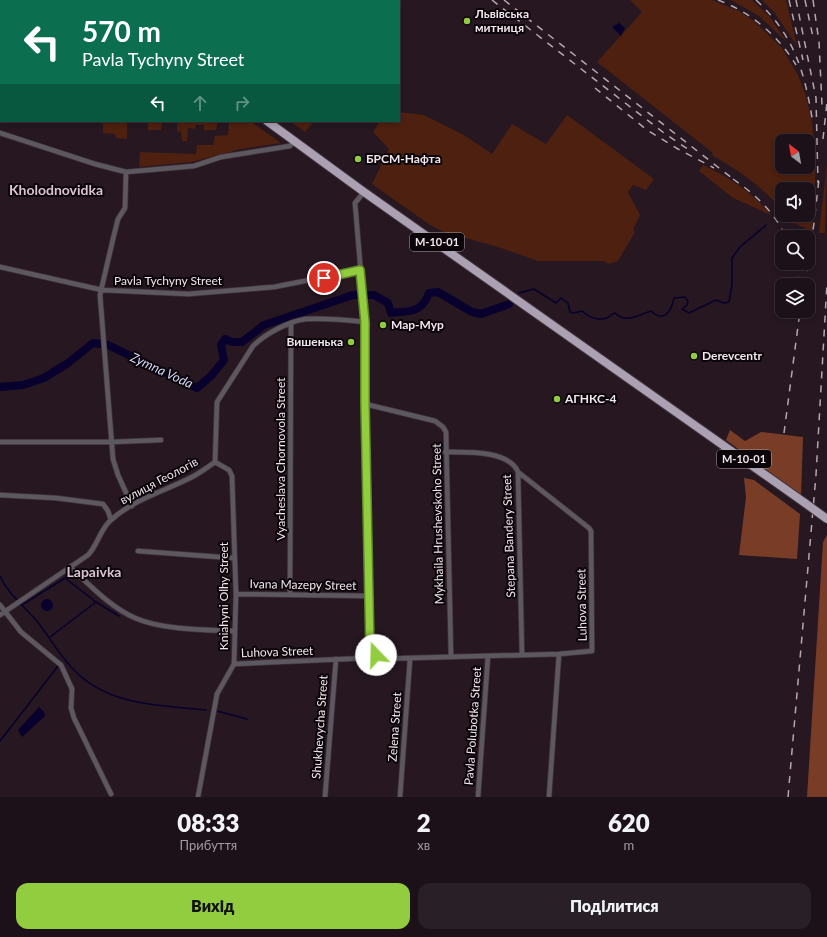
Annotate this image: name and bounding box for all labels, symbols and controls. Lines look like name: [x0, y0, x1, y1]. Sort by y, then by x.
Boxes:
place label: Львівська митниця: [474, 6, 529, 35]
text: 570 m: [82, 14, 161, 48]
icon: left: [16, 16, 68, 68]
marker: Львівська митниця: [462, 16, 472, 26]
text: Pavla Tychyny Street: [82, 48, 244, 70]
icon: left: [147, 92, 169, 114]
icon: ahead: [189, 92, 211, 114]
icon: right: [231, 92, 253, 114]
north arrow: [775, 134, 815, 174]
map controls: [775, 134, 815, 318]
place label: БРСМ-Нафта: [366, 151, 441, 166]
marker: БРСМ-Нафта: [353, 154, 363, 164]
district label: Kholodnovidka: [9, 181, 103, 198]
button: sound: [775, 182, 815, 222]
button: search: [775, 230, 815, 270]
road number: М-10-01: [410, 233, 464, 251]
pin: [307, 261, 341, 295]
icon: arrive: [313, 267, 335, 289]
street label: Pavla Tychyny Street: [114, 273, 223, 288]
button: layers: [775, 278, 815, 318]
place label: Мар-Мур: [391, 317, 444, 332]
marker: Мар-Мур: [378, 320, 388, 330]
place label: Вишенька: [287, 334, 343, 349]
marker: Вишенька: [346, 337, 356, 347]
water label: Zymna Voda: [127, 348, 196, 392]
place label: Derevcentr: [702, 348, 762, 363]
marker: Derevcentr: [689, 351, 699, 361]
street label: Vyacheslava Chornovola Street: [273, 377, 288, 541]
place label: АГНКС-4: [564, 391, 616, 406]
marker: АГНКС-4: [552, 394, 562, 404]
street label: Mykhaila Hrushevskoho Street: [429, 443, 446, 605]
road number: М-10-01: [717, 450, 771, 468]
street label: вулиця Геологів: [117, 454, 201, 507]
street label: Stepana Bandery Street: [499, 473, 518, 598]
street label: Kniahyni Olhy Street: [216, 541, 231, 650]
district label: Lapaivka: [67, 563, 121, 580]
street label: Luhova Street: [573, 568, 590, 641]
street label: Ivana Mazepy Street: [250, 576, 357, 593]
position arrow: [355, 634, 397, 676]
street label: Luhova Street: [240, 643, 314, 660]
street label: Pavla Polubotka Street: [461, 666, 484, 786]
street label: Shukhevycha Street: [308, 674, 331, 779]
street label: Zelena Street: [385, 691, 404, 762]
text: 08:33: [177, 808, 239, 837]
text: 2: [417, 808, 431, 837]
text: 620: [608, 808, 650, 837]
text: Прибуття: [180, 837, 237, 853]
text: хв: [417, 837, 430, 853]
text: m: [623, 837, 634, 853]
button: Вихід: [16, 883, 410, 929]
button: Поділитися: [418, 883, 811, 929]

